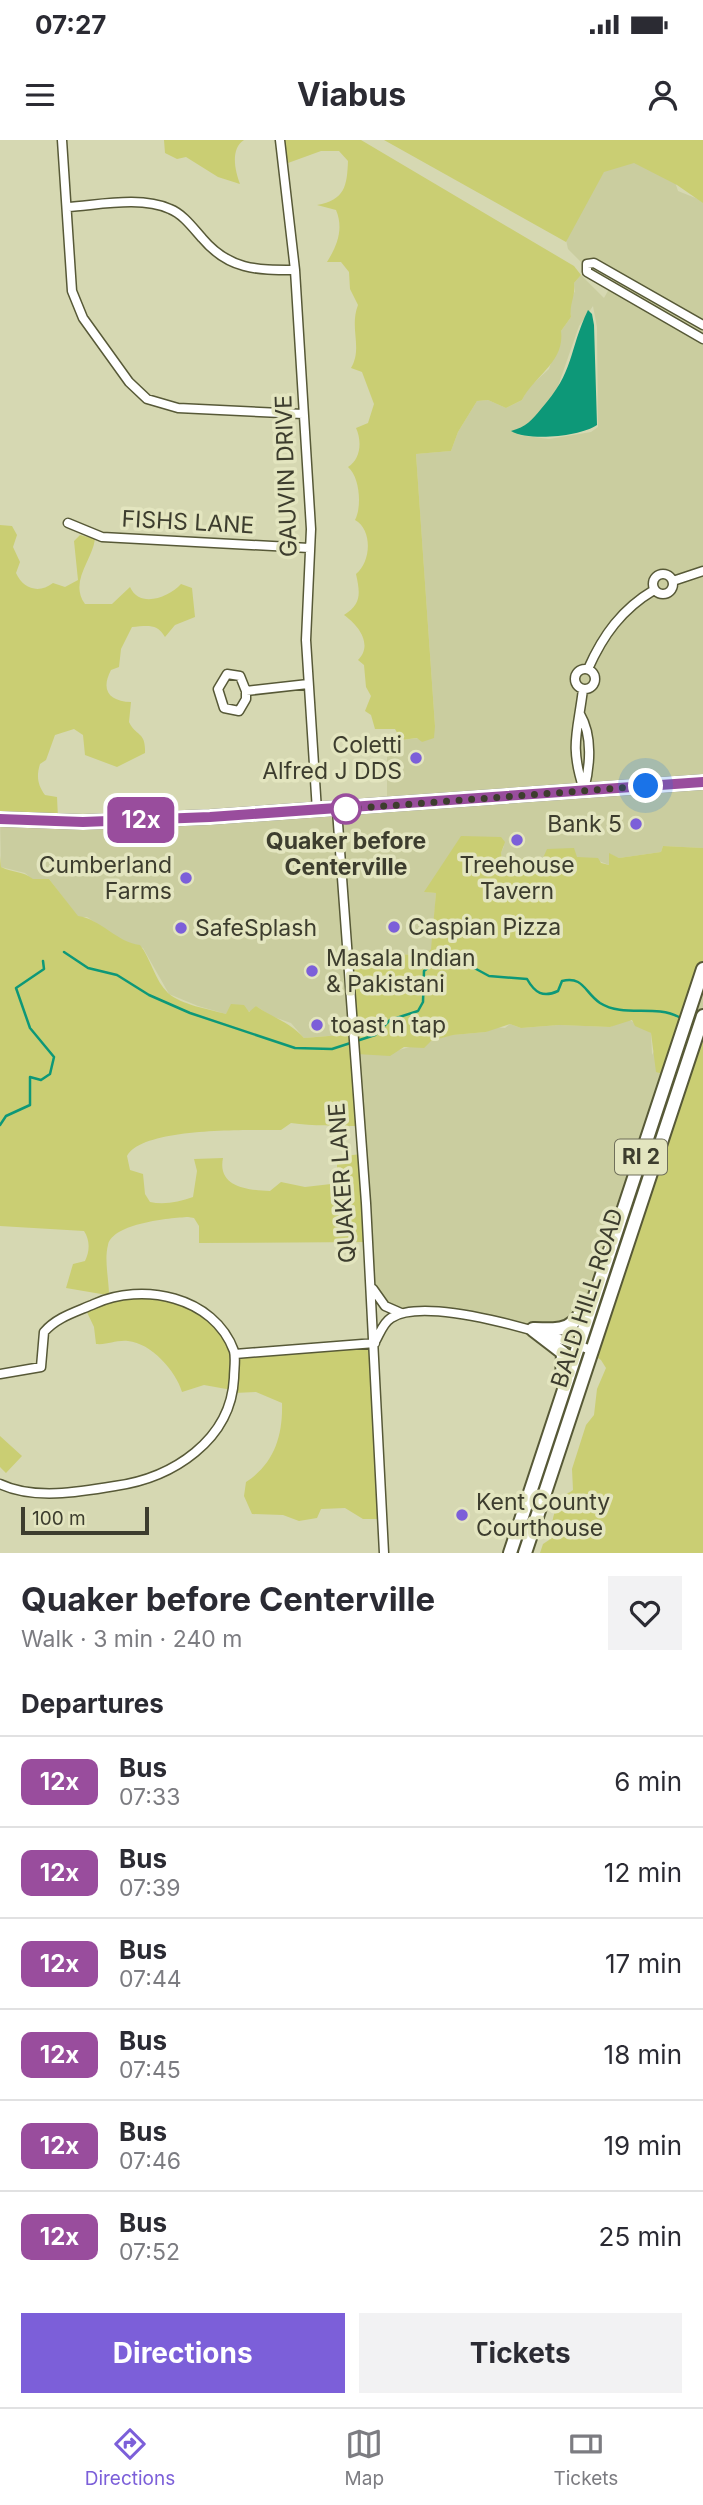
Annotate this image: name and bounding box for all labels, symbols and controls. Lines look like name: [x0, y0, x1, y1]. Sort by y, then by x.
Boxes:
text: 07:27: [35, 9, 106, 40]
text: Viabus: [297, 75, 406, 114]
icon: menu: [21, 76, 59, 114]
icon: person: [644, 76, 682, 114]
street label: GAUVIN DRIVE: [269, 394, 303, 558]
street label: FISHS LANE: [121, 505, 255, 539]
place label: Coletti Alfred J DDS: [262, 731, 402, 785]
marker: Coletti Alfred J DDS: [408, 750, 424, 766]
your location: [628, 768, 663, 803]
marker: Quaker before Centerville: [331, 794, 361, 824]
line badge: 12x: [101, 797, 181, 843]
text: 12x: [121, 805, 161, 834]
place label: Bank 5: [547, 810, 622, 838]
marker: Bank 5: [628, 816, 644, 832]
place label: Quaker before Centerville: [266, 827, 426, 881]
marker: Treehouse Tavern: [509, 832, 525, 848]
place label: Cumberland Farms: [39, 851, 172, 905]
place label: Treehouse Tavern: [459, 851, 575, 905]
marker: Cumberland Farms: [178, 870, 194, 886]
place label: Caspian Pizza: [408, 913, 561, 941]
place label: SafeSplash: [195, 914, 317, 942]
marker: Caspian Pizza: [386, 919, 402, 935]
marker: SafeSplash: [173, 920, 189, 936]
place label: Masala Indian & Pakistani: [326, 944, 476, 998]
marker: Masala Indian & Pakistani: [304, 963, 320, 979]
place label: toast n tap: [331, 1011, 446, 1039]
marker: toast n tap: [309, 1017, 325, 1033]
street label: QUAKER LANE: [322, 1102, 362, 1264]
road number: RI 2: [615, 1140, 667, 1174]
street label: BALD HILL ROAD: [545, 1205, 629, 1391]
place label: Kent County Courthouse: [476, 1488, 610, 1542]
scale bar: [21, 1504, 149, 1536]
text: 100 m: [32, 1507, 86, 1530]
marker: Kent County Courthouse: [454, 1507, 470, 1523]
button: heart: [608, 1576, 682, 1650]
text: Quaker before Centerville: [21, 1579, 435, 1619]
text: Walk · 3 min · 240 m: [21, 1625, 242, 1653]
text: Departures: [21, 1688, 164, 1719]
text: Bus: [119, 1752, 167, 1783]
text: 6 min: [614, 1766, 682, 1797]
text: 12x: [40, 1767, 79, 1796]
text: 07:33: [119, 1783, 180, 1811]
text: Bus: [119, 1843, 167, 1874]
text: 12 min: [604, 1857, 682, 1888]
text: 12x: [40, 1858, 79, 1887]
text: 07:39: [119, 1874, 180, 1902]
text: Bus: [119, 1934, 167, 1965]
text: 17 min: [605, 1948, 682, 1979]
text: 12x: [40, 1949, 79, 1978]
text: 07:44: [119, 1965, 182, 1993]
text: Bus: [119, 2025, 167, 2056]
text: 18 min: [604, 2039, 682, 2070]
text: 12x: [40, 2040, 79, 2069]
text: 07:45: [119, 2056, 181, 2084]
text: Bus: [119, 2116, 167, 2147]
text: 19 min: [604, 2130, 682, 2161]
text: 12x: [40, 2131, 79, 2160]
text: 07:46: [119, 2147, 181, 2175]
text: Bus: [119, 2207, 167, 2238]
text: 25 min: [599, 2221, 682, 2252]
text: 12x: [40, 2222, 79, 2251]
text: 07:52: [119, 2238, 180, 2266]
button: Directions: [21, 2313, 345, 2393]
button: Tickets: [359, 2313, 682, 2393]
tab: Directions: [85, 2425, 175, 2490]
tab: Map: [345, 2425, 384, 2490]
tab: Tickets: [553, 2425, 618, 2490]

